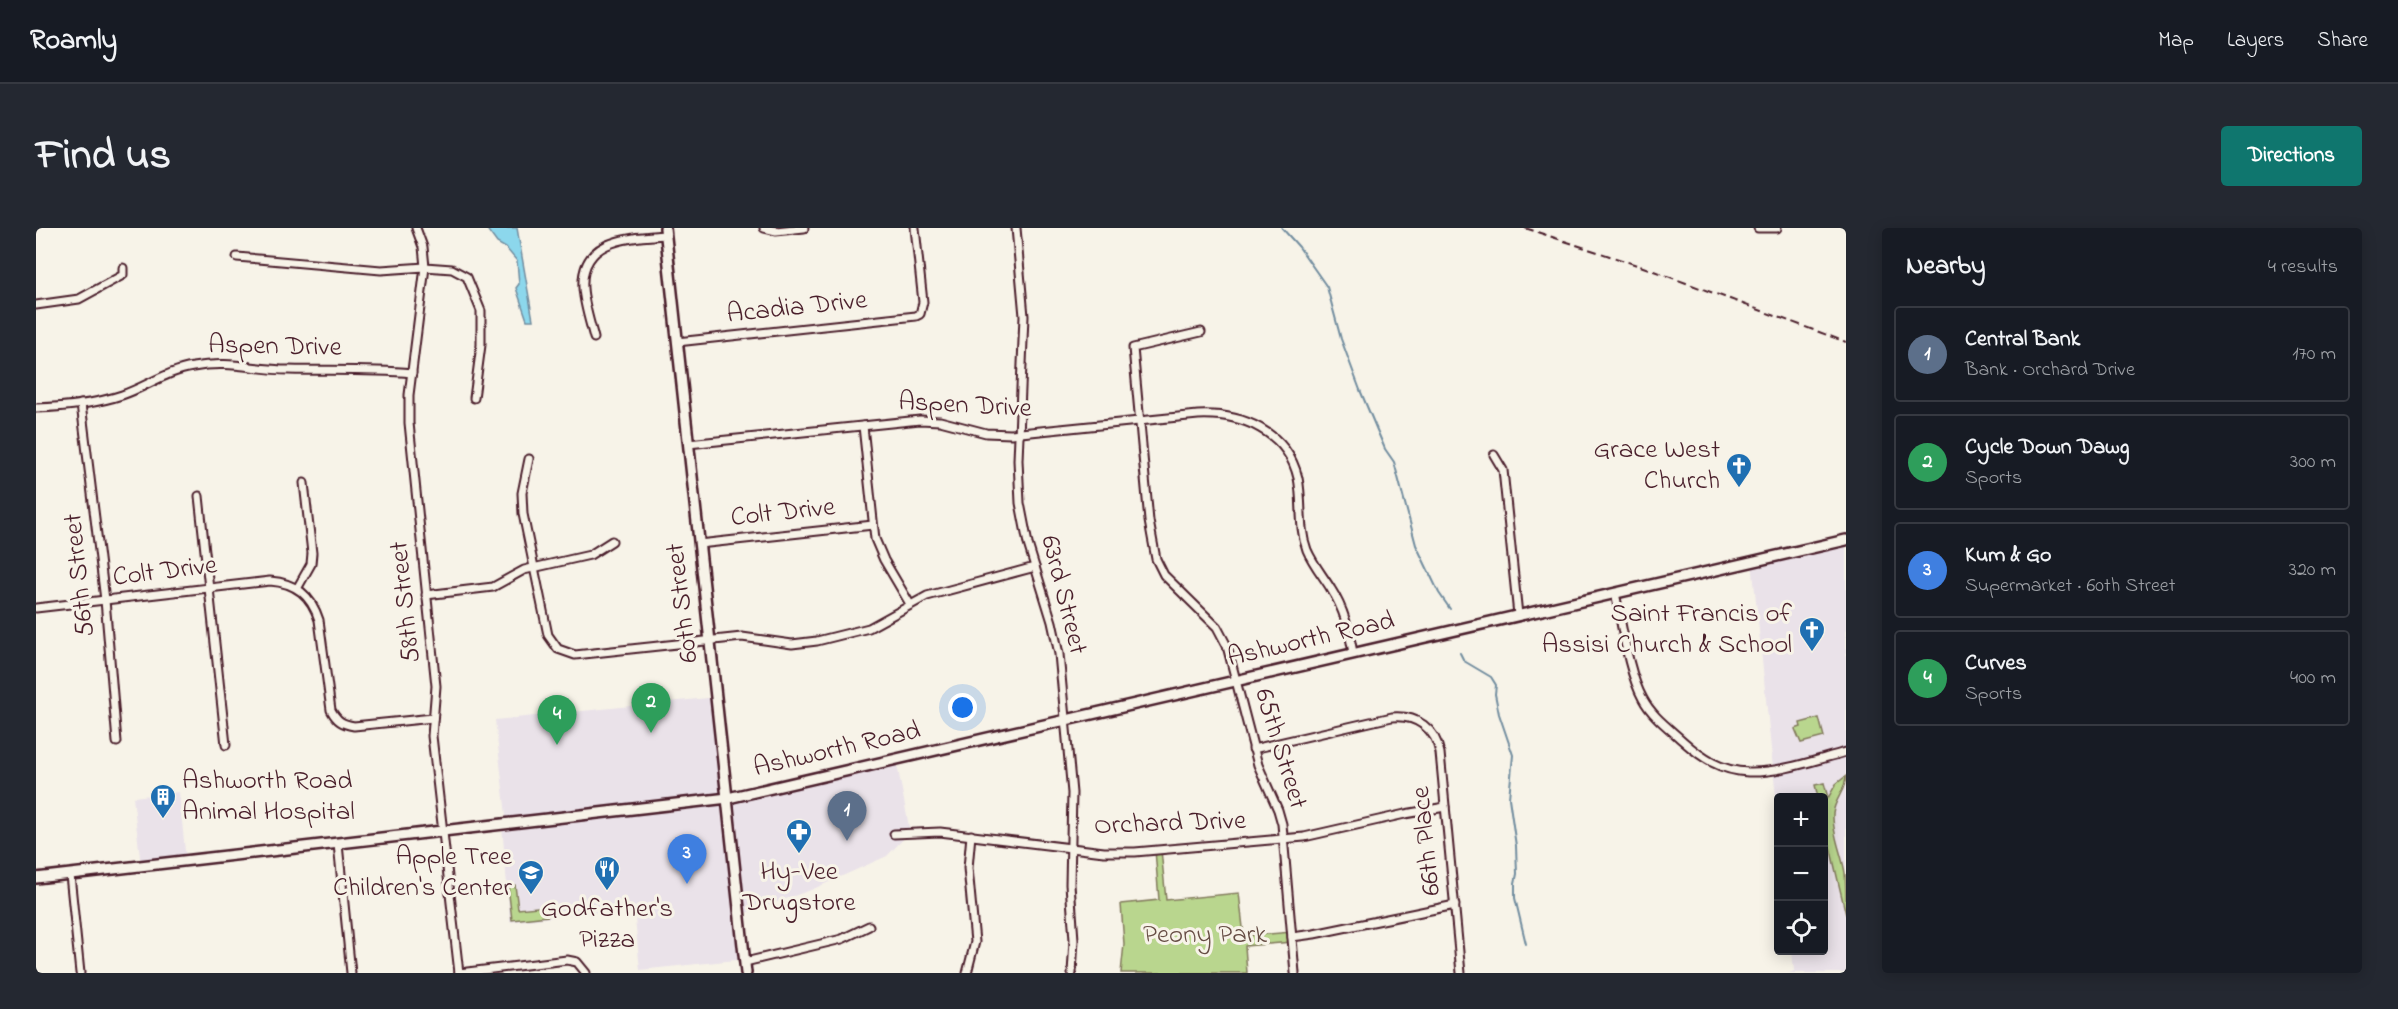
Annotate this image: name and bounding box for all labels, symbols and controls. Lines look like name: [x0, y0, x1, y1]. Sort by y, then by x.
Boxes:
text: Roamly: [30, 21, 117, 62]
text: Map: [2158, 26, 2194, 56]
text: Layers: [2227, 26, 2284, 56]
text: Share: [2317, 26, 2368, 56]
text: Find us: [36, 126, 171, 187]
button: Directions: [2221, 126, 2362, 186]
text: Nearby: [1906, 248, 1985, 286]
text: 4 results: [2268, 253, 2338, 282]
street label: Acadia Drive: [725, 281, 870, 335]
text: Central Bank: [1965, 324, 2080, 356]
street label: Aspen Drive: [208, 326, 343, 368]
text: 1: [1924, 340, 1931, 369]
text: 170 m: [2292, 340, 2336, 369]
text: Bank · Orchard Drive: [1965, 356, 2135, 385]
street label: Aspen Drive: [897, 383, 1034, 429]
place label: Grace West Church: [1593, 431, 1720, 501]
text: Cycle Down Dawg: [1965, 432, 2130, 464]
text: 2: [1923, 448, 1932, 477]
text: 300 m: [2290, 448, 2336, 477]
church icon: Grace West Church: [1724, 451, 1754, 489]
text: Sports: [1965, 464, 2022, 493]
street label: Colt Drive: [729, 488, 838, 538]
street label: 56th Street: [54, 511, 106, 639]
street label: 63rd Street: [1029, 531, 1097, 659]
street label: 58th Street: [380, 539, 432, 665]
text: Kum & Go: [1965, 540, 2052, 572]
street label: 60th Street: [656, 541, 710, 665]
street label: Colt Drive: [111, 546, 220, 598]
text: 3: [1923, 556, 1932, 585]
text: 320 m: [2289, 556, 2336, 585]
text: Supermarket · 60th Street: [1965, 572, 2176, 601]
place label: Saint Francis of Assisi Church & School: [1542, 595, 1792, 665]
street label: Ashworth Road: [1224, 602, 1398, 678]
church icon: Saint Francis of Assisi Church & School: [1797, 615, 1827, 653]
text: Curves: [1965, 648, 2027, 680]
text: 4: [1923, 664, 1932, 693]
text: 400 m: [2290, 664, 2336, 693]
text: Sports: [1965, 680, 2022, 709]
pin: 2: [632, 684, 670, 733]
street label: 65th Street: [1243, 684, 1317, 814]
your location: [948, 693, 977, 722]
pin: 4: [538, 696, 576, 745]
street label: Ashworth Road: [750, 712, 924, 788]
place label: Ashworth Road Animal Hospital: [182, 762, 355, 832]
building icon: Ashworth Road Animal Hospital: [148, 782, 178, 820]
street label: 66th Place: [1402, 784, 1452, 898]
pin: 1: [828, 792, 866, 841]
map controls: [1774, 793, 1828, 955]
button: +: [1774, 793, 1828, 847]
street label: Orchard Drive: [1093, 802, 1248, 846]
pharmacy icon: Hy-Vee Drugstore: [784, 817, 814, 855]
pin: 3: [668, 834, 706, 884]
place label: Apple Tree Children's Center: [333, 838, 513, 908]
button: −: [1774, 847, 1828, 901]
place label: Hy-Vee Drugstore: [741, 853, 856, 923]
restaurant icon: Godfather's Pizza: [592, 854, 622, 892]
school or university icon: Apple Tree Children's Center: [516, 858, 546, 896]
place label: Godfather's Pizza: [541, 890, 673, 960]
button: locate: [1774, 901, 1828, 955]
park label: Peony Park: [1143, 916, 1267, 955]

